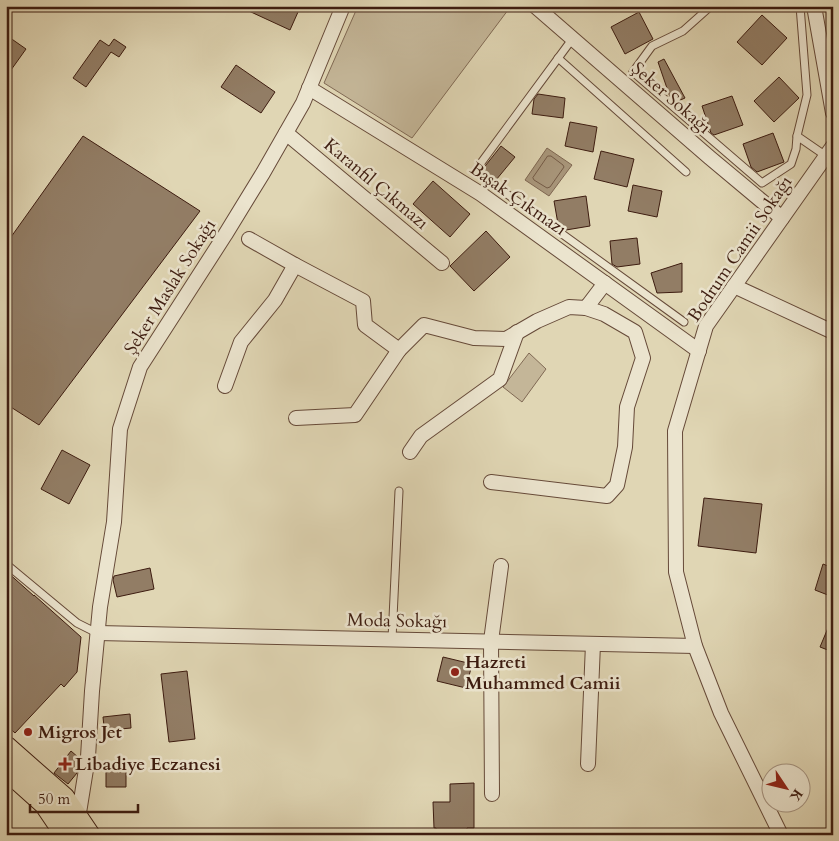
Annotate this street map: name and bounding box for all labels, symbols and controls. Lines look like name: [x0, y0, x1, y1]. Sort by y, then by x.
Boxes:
street label: Şeker Sokağı: [626, 57, 716, 139]
street label: Karanfil Çıkmazı: [318, 133, 434, 235]
street label: Başak Çıkmazı: [465, 156, 571, 242]
street label: Bodrum Camii Sokağı: [682, 171, 798, 327]
street label: Şeker Maslak Sokağı: [118, 215, 222, 359]
street label: Moda Sokağı: [347, 608, 447, 634]
place label: Hazreti Muhammed Camii: [465, 650, 621, 696]
marker: Hazreti Muhammed Camii: [449, 666, 461, 678]
place label: Migros Jet: [38, 720, 123, 745]
marker: Migros Jet: [22, 726, 34, 738]
place label: Libadiye Eczanesi: [75, 752, 221, 777]
marker: Libadiye Eczanesi: [59, 758, 71, 770]
north arrow: [762, 764, 812, 814]
scale bar: [30, 781, 138, 813]
text: K: [785, 785, 807, 806]
text: 50 m: [38, 789, 70, 809]

